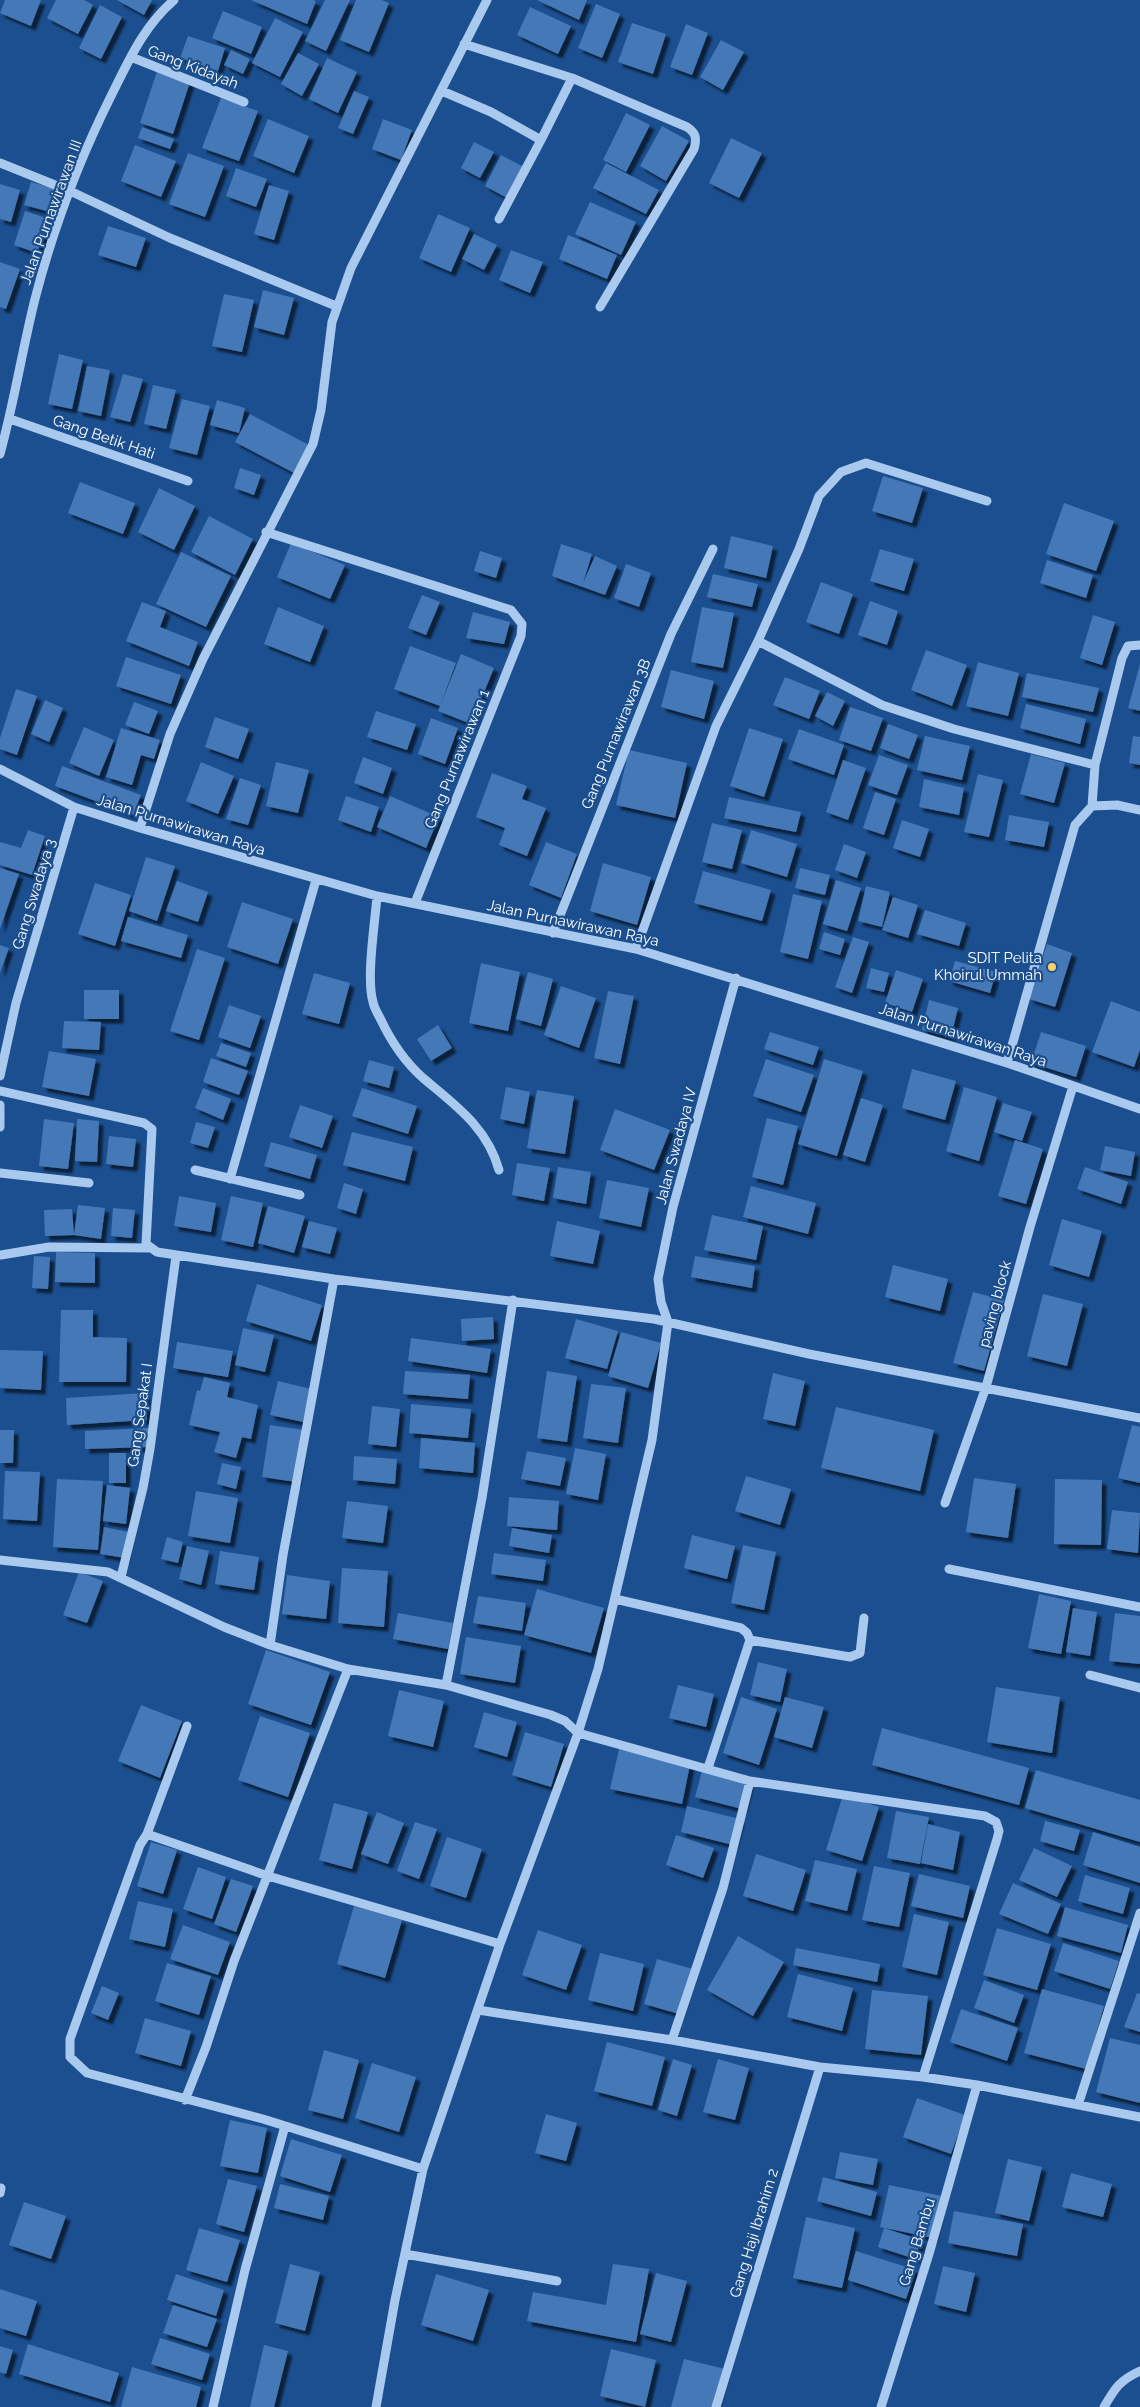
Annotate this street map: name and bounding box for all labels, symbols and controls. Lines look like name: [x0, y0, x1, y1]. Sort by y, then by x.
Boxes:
street label: Gang Kidayah: [145, 41, 241, 93]
street label: Jalan Purnawirawan III: [16, 137, 86, 287]
street label: Gang Betik Hati: [50, 411, 158, 463]
street label: Gang Purnawirawan 3B: [578, 656, 654, 812]
street label: Gang Purnawirawan 1: [421, 686, 493, 831]
street label: Jalan Purnawirawan Raya: [95, 791, 267, 859]
street label: Gang Swadaya 3: [9, 836, 59, 952]
street label: Jalan Purnawirawan Raya: [485, 896, 661, 950]
place label: SDIT Pelita Khoirul Ummah: [934, 949, 1042, 984]
marker: SDIT Pelita Khoirul Ummah: [1046, 961, 1058, 973]
street label: Jalan Purnawirawan Raya: [877, 999, 1049, 1071]
street label: Jalan Swadaya IV: [652, 1086, 700, 1206]
street label: paving block: [975, 1259, 1015, 1349]
street label: Gang Sepakat I: [124, 1362, 156, 1468]
street label: Gang Haji Ibrahim 2: [726, 2166, 782, 2300]
street label: Gang Bambu: [895, 2196, 939, 2288]

